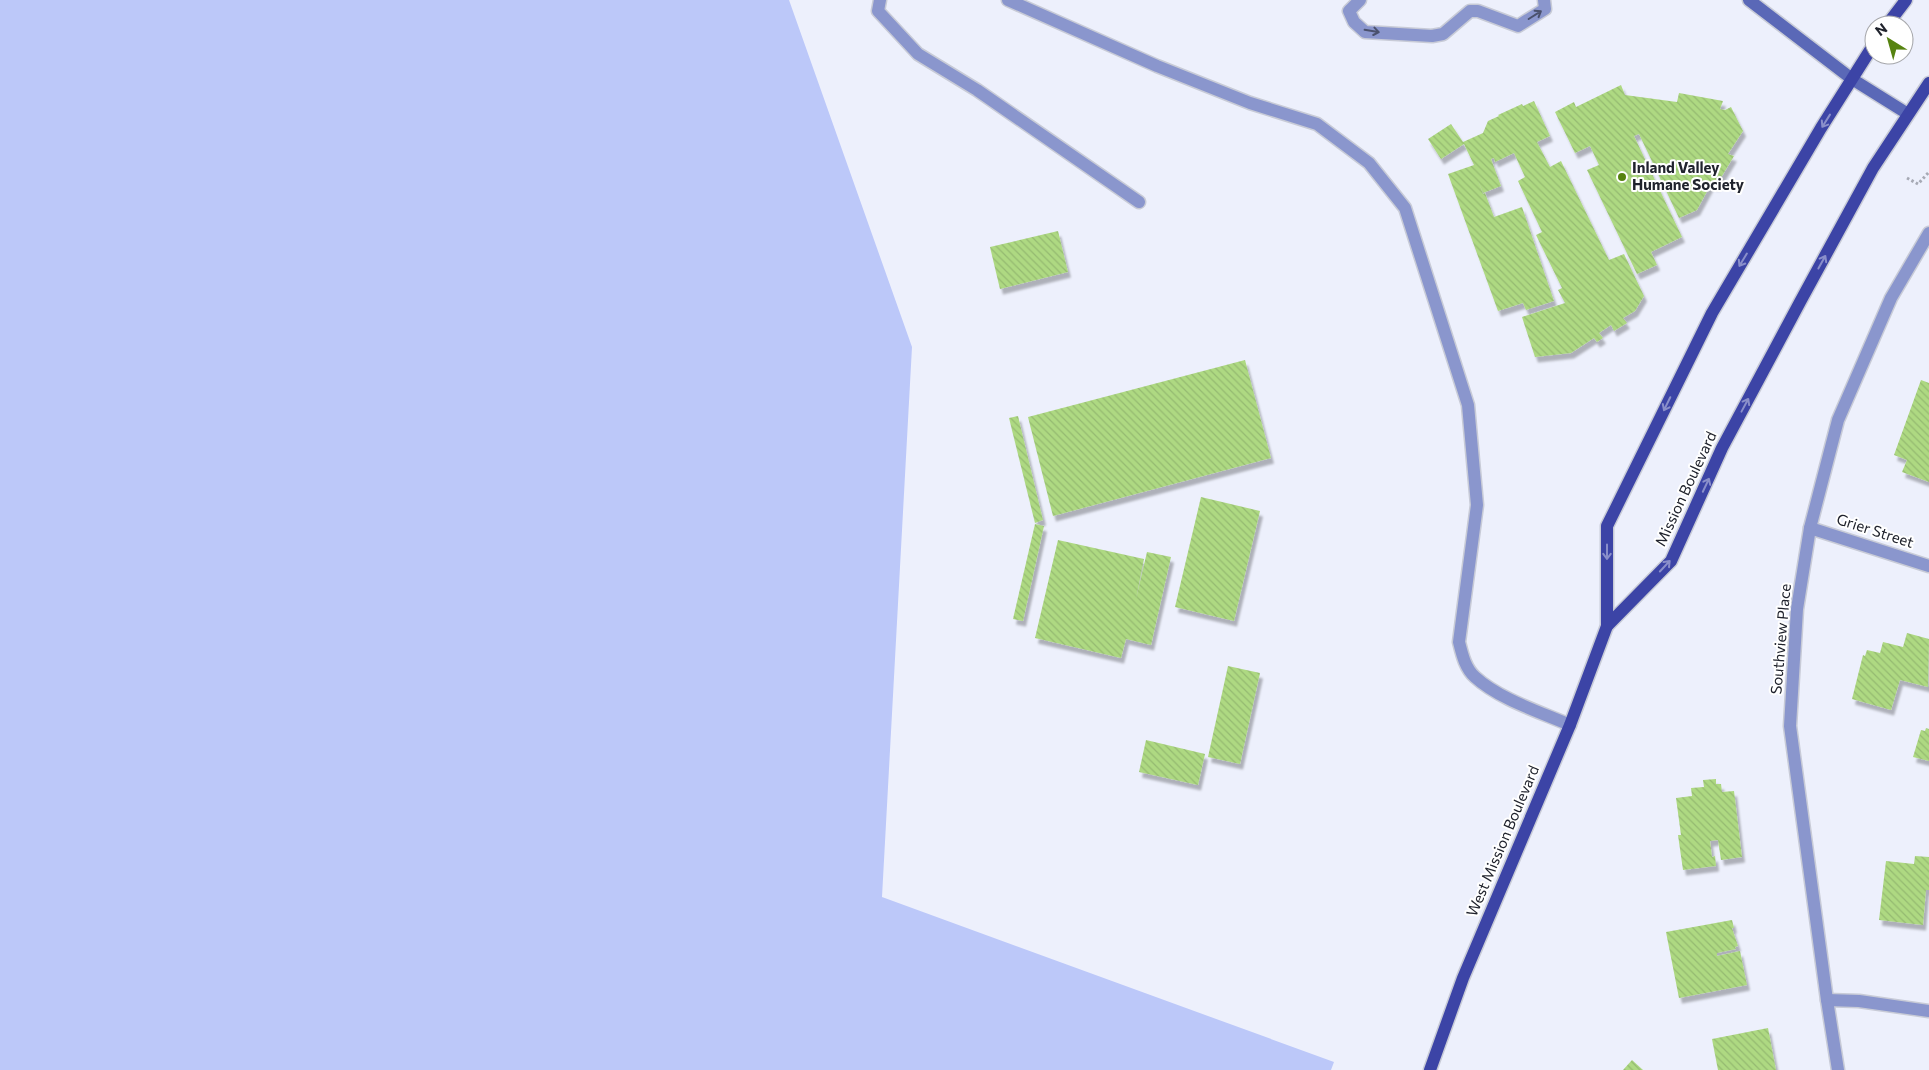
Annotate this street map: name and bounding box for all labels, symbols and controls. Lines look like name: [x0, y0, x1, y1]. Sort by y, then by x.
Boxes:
one-way arrow: [1528, 10, 1542, 20]
north arrow: [1864, 15, 1914, 65]
text: N: [1872, 19, 1890, 39]
one-way arrow: [1363, 27, 1379, 37]
one-way arrow: [1821, 113, 1831, 127]
place label: Inland Valley Humane Society: [1632, 158, 1745, 193]
marker: Inland Valley Humane Society: [1616, 171, 1628, 183]
one-way arrow: [1737, 253, 1747, 267]
one-way arrow: [1818, 255, 1827, 270]
one-way arrow: [1662, 396, 1671, 411]
one-way arrow: [1740, 398, 1750, 413]
street label: Mission Boulevard: [1651, 428, 1720, 549]
one-way arrow: [1701, 478, 1711, 493]
street label: Grier Street: [1834, 509, 1916, 551]
one-way arrow: [1602, 544, 1612, 560]
one-way arrow: [1659, 560, 1671, 573]
street label: Southview Place: [1766, 583, 1794, 695]
street label: West Mission Boulevard: [1462, 762, 1542, 919]

